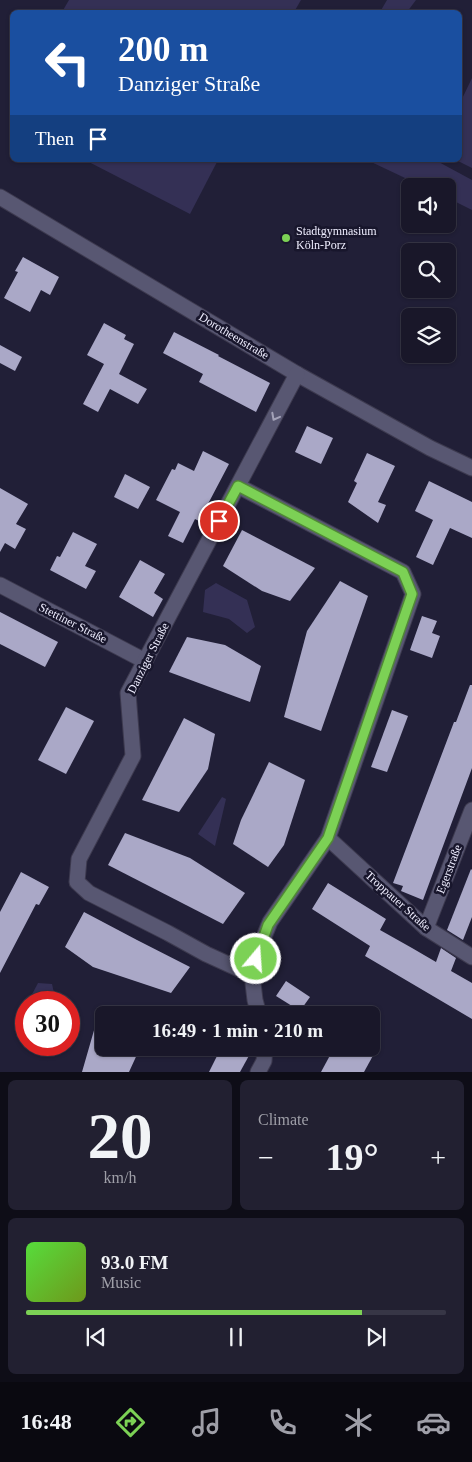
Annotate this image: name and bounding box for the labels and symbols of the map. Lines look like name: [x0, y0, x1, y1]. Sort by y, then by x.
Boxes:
place label: Stadtgymnasium Köln-Porz: [296, 224, 377, 252]
marker: Stadtgymnasium Köln-Porz: [280, 232, 292, 244]
street label: Dorotheenstraße: [196, 310, 272, 362]
one-way arrow: [271, 412, 281, 421]
pin: [198, 500, 240, 542]
street label: Stettiner Straße: [37, 600, 109, 646]
street label: Danziger Straße: [124, 620, 172, 696]
street label: Egerstraße: [433, 843, 465, 895]
street label: Troppauer Straße: [362, 868, 434, 934]
position arrow: [229, 932, 281, 984]
speed limit sign: 30: [15, 991, 80, 1056]

